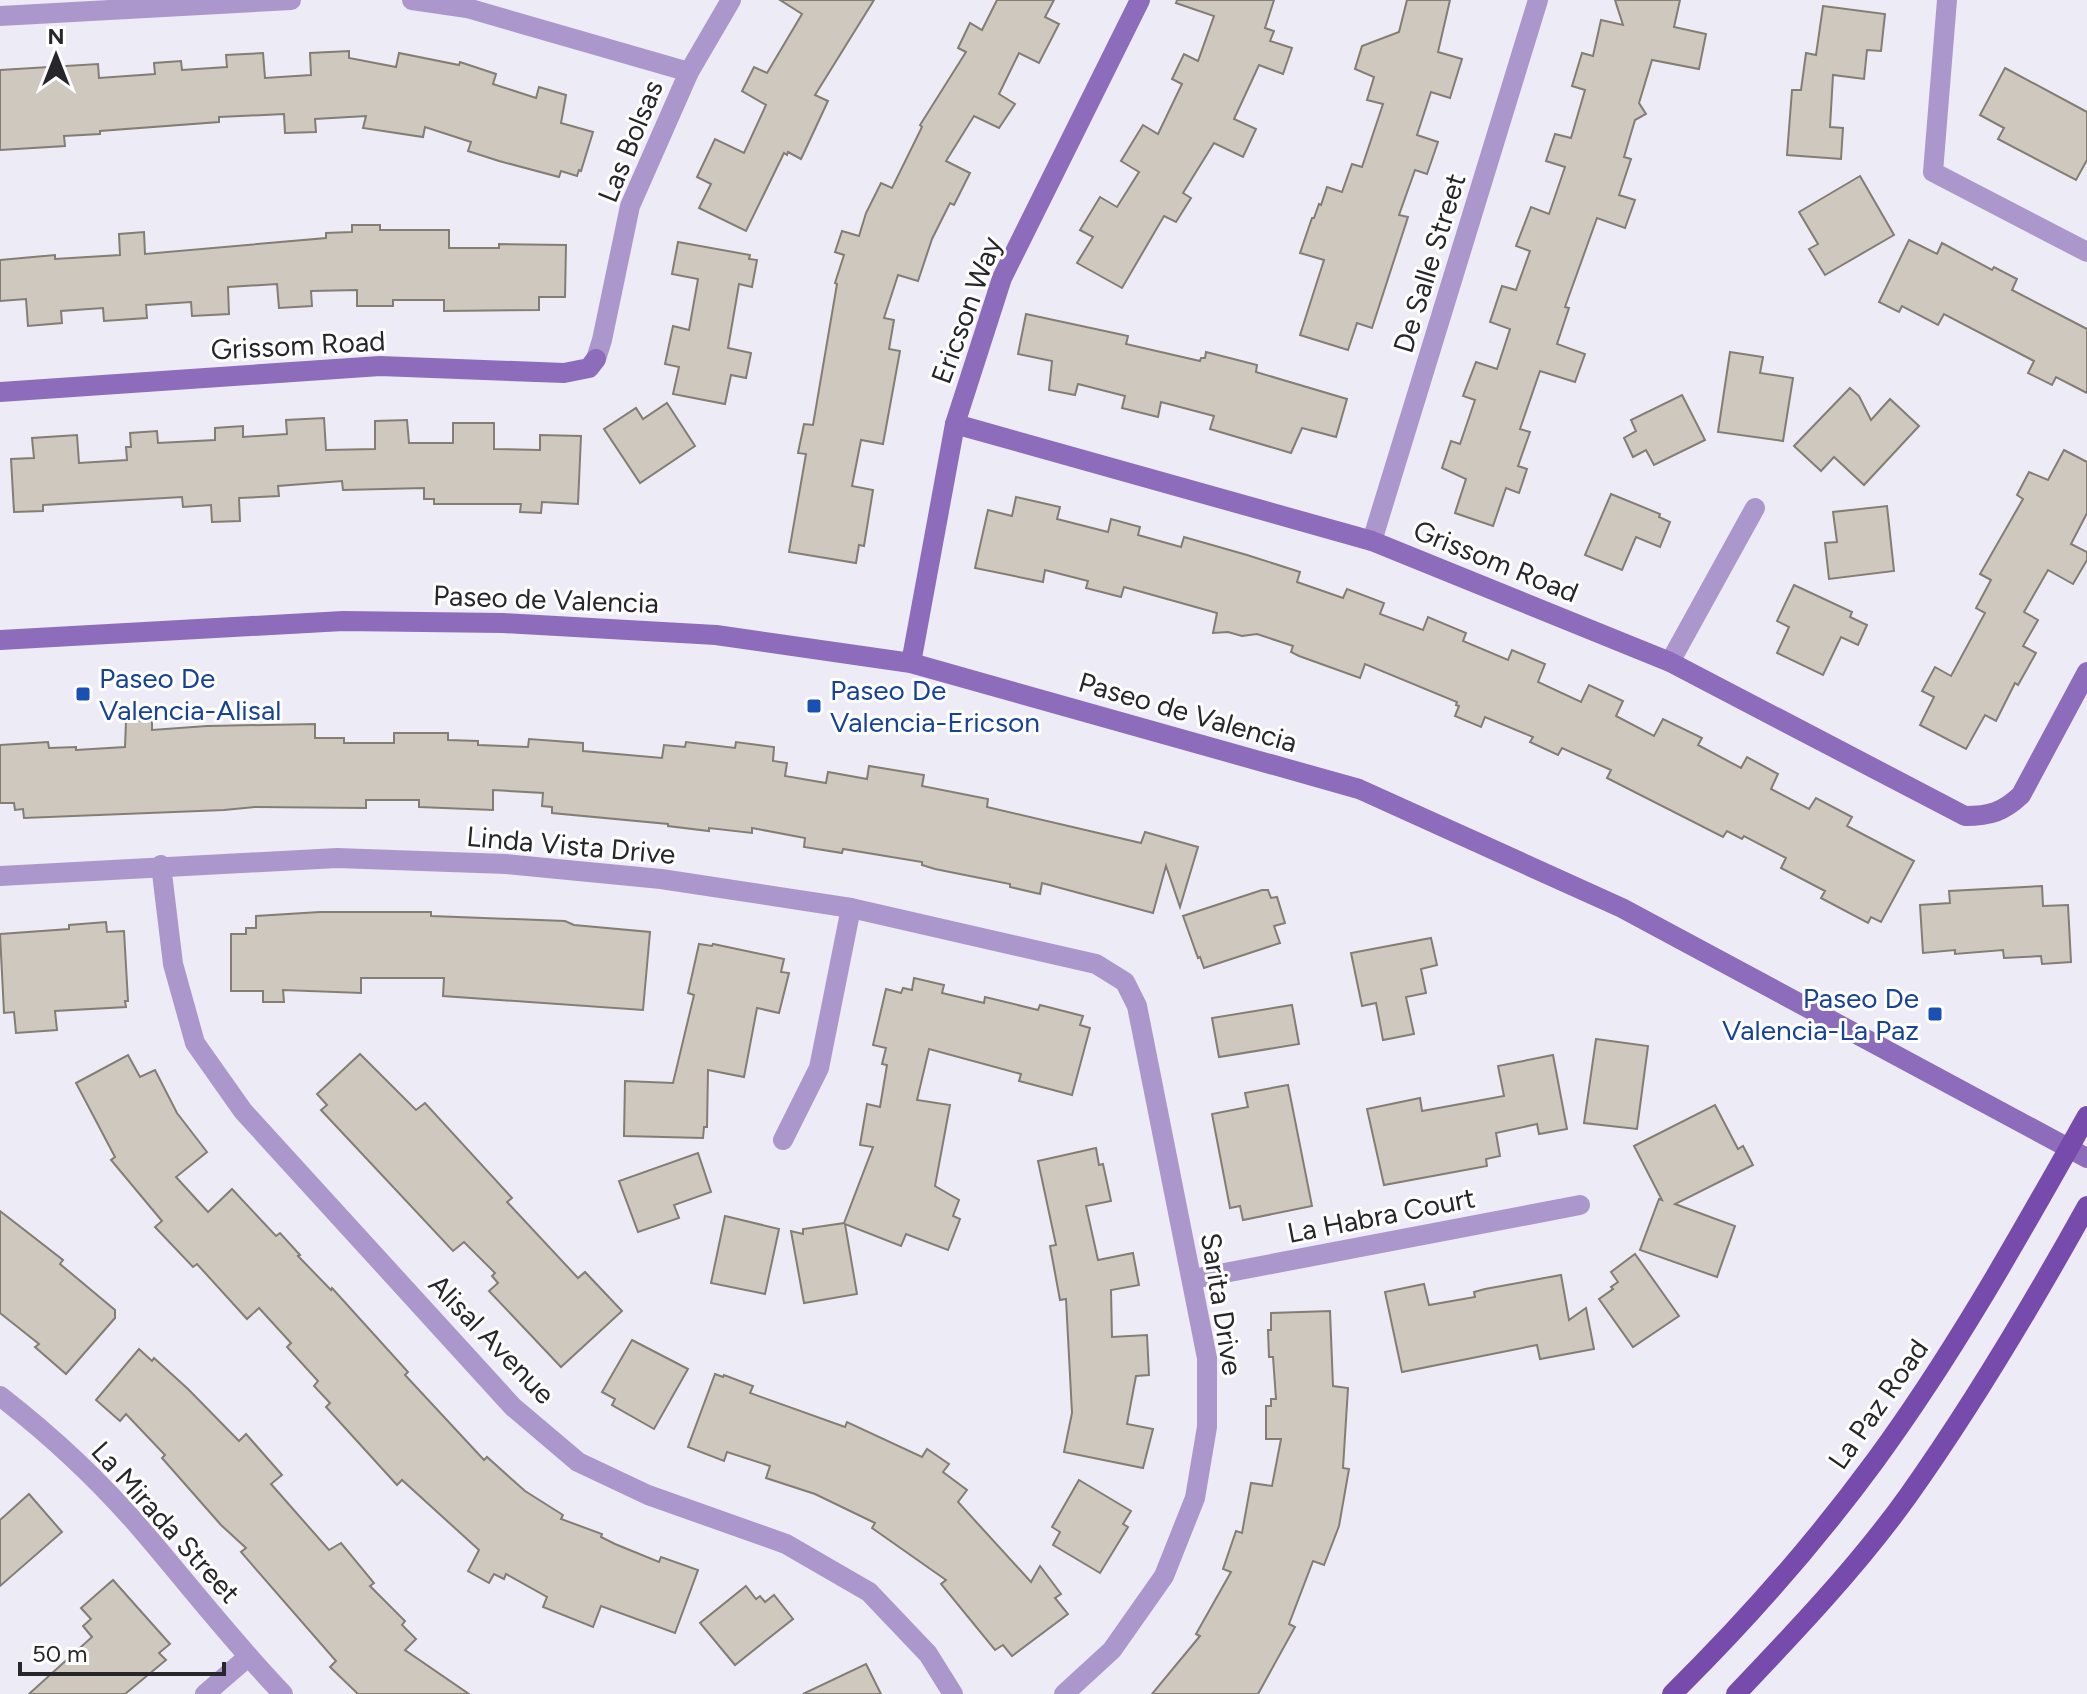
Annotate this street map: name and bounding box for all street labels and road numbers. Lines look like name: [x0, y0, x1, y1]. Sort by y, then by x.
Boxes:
street label: Las Bolsas: [590, 75, 670, 207]
street label: De Salle Street: [1386, 169, 1472, 357]
street label: Ericson Way: [924, 232, 1008, 388]
street label: Grissom Road: [210, 323, 386, 367]
street label: Grissom Road: [1409, 513, 1583, 609]
street label: Paseo de Valencia: [433, 578, 659, 620]
street label: Paseo de Valencia: [1075, 665, 1301, 759]
street label: Linda Vista Drive: [465, 819, 677, 871]
street label: La Habra Court: [1284, 1180, 1478, 1250]
street label: Sarita Drive: [1194, 1230, 1250, 1378]
street label: Alisal Avenue: [422, 1267, 562, 1411]
street label: La Paz Road: [1821, 1332, 1935, 1476]
street label: La Mirada Street: [85, 1434, 247, 1610]

